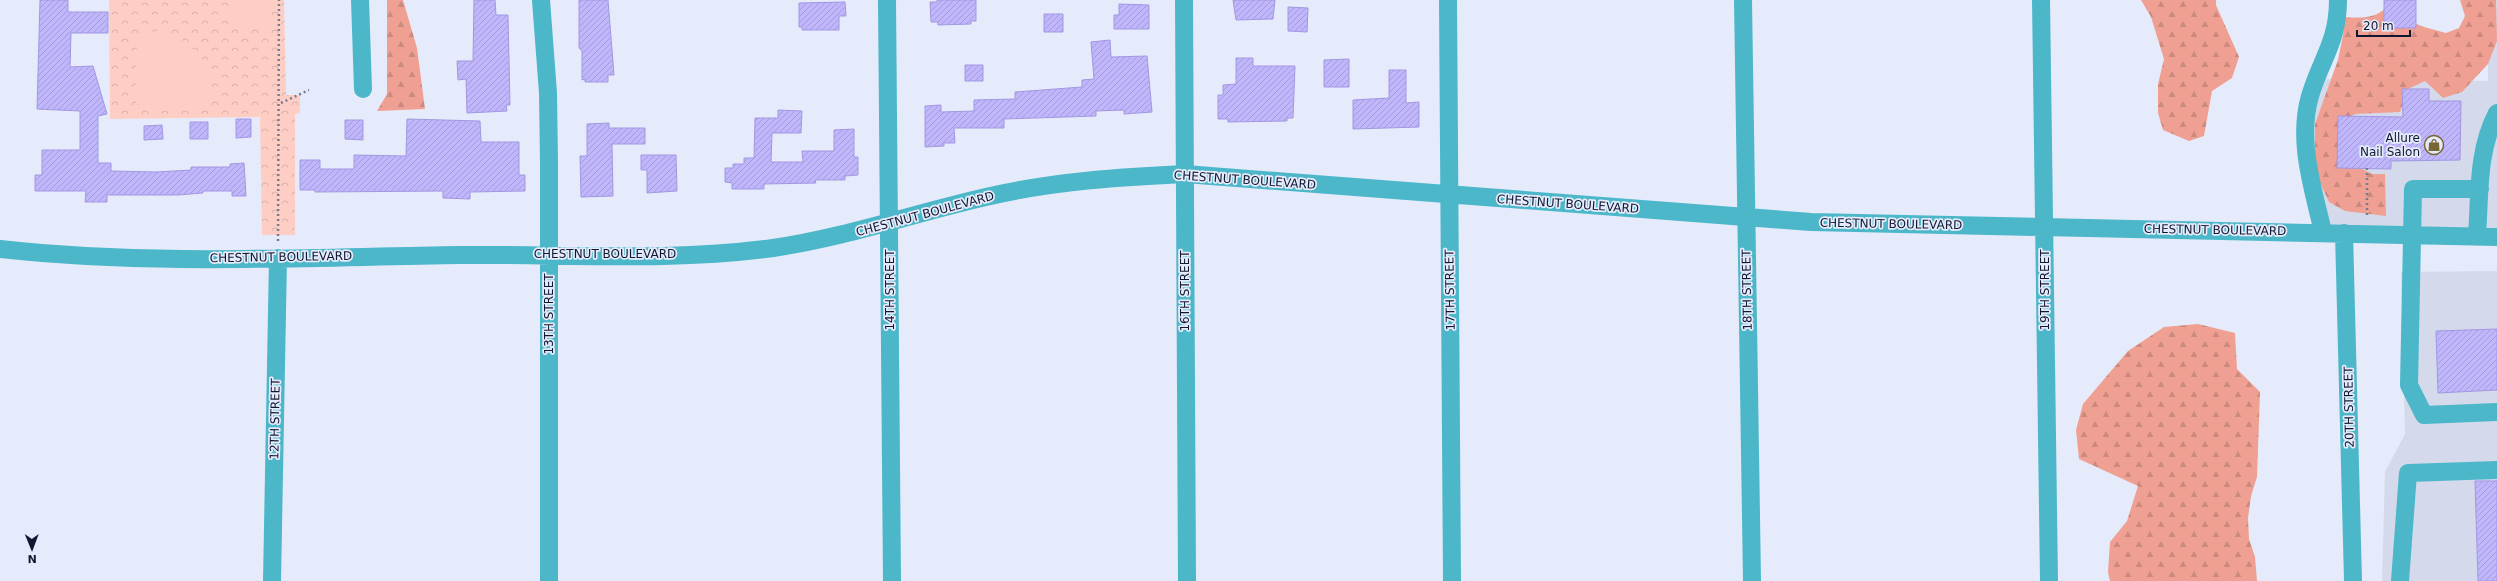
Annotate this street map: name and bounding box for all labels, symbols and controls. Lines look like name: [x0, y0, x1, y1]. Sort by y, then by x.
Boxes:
scale bar: [2357, 12, 2410, 38]
text: 20 m: [2363, 19, 2394, 33]
place label: Allure Nail Salon: [2360, 131, 2420, 159]
shop icon: Allure Nail Salon: [2423, 134, 2445, 156]
street label: CHESTNUT BOULEVARD: [1173, 168, 1317, 192]
street label: CHESTNUT BOULEVARD: [854, 189, 996, 239]
street label: CHESTNUT BOULEVARD: [1496, 192, 1640, 216]
street label: CHESTNUT BOULEVARD: [1820, 216, 1962, 232]
street label: CHESTNUT BOULEVARD: [2144, 222, 2286, 238]
street label: CHESTNUT BOULEVARD: [534, 247, 676, 261]
street label: CHESTNUT BOULEVARD: [210, 249, 352, 265]
street label: 14TH STREET: [883, 249, 897, 331]
street label: 17TH STREET: [1442, 249, 1458, 331]
street label: 18TH STREET: [1739, 249, 1755, 331]
street label: 19TH STREET: [2038, 249, 2052, 331]
street label: 16TH STREET: [1178, 250, 1192, 332]
street label: 13TH STREET: [542, 273, 556, 355]
street label: 20TH STREET: [2341, 366, 2357, 448]
street label: 12TH STREET: [267, 378, 283, 460]
north arrow: [12, 529, 52, 569]
text: N: [27, 552, 37, 565]

